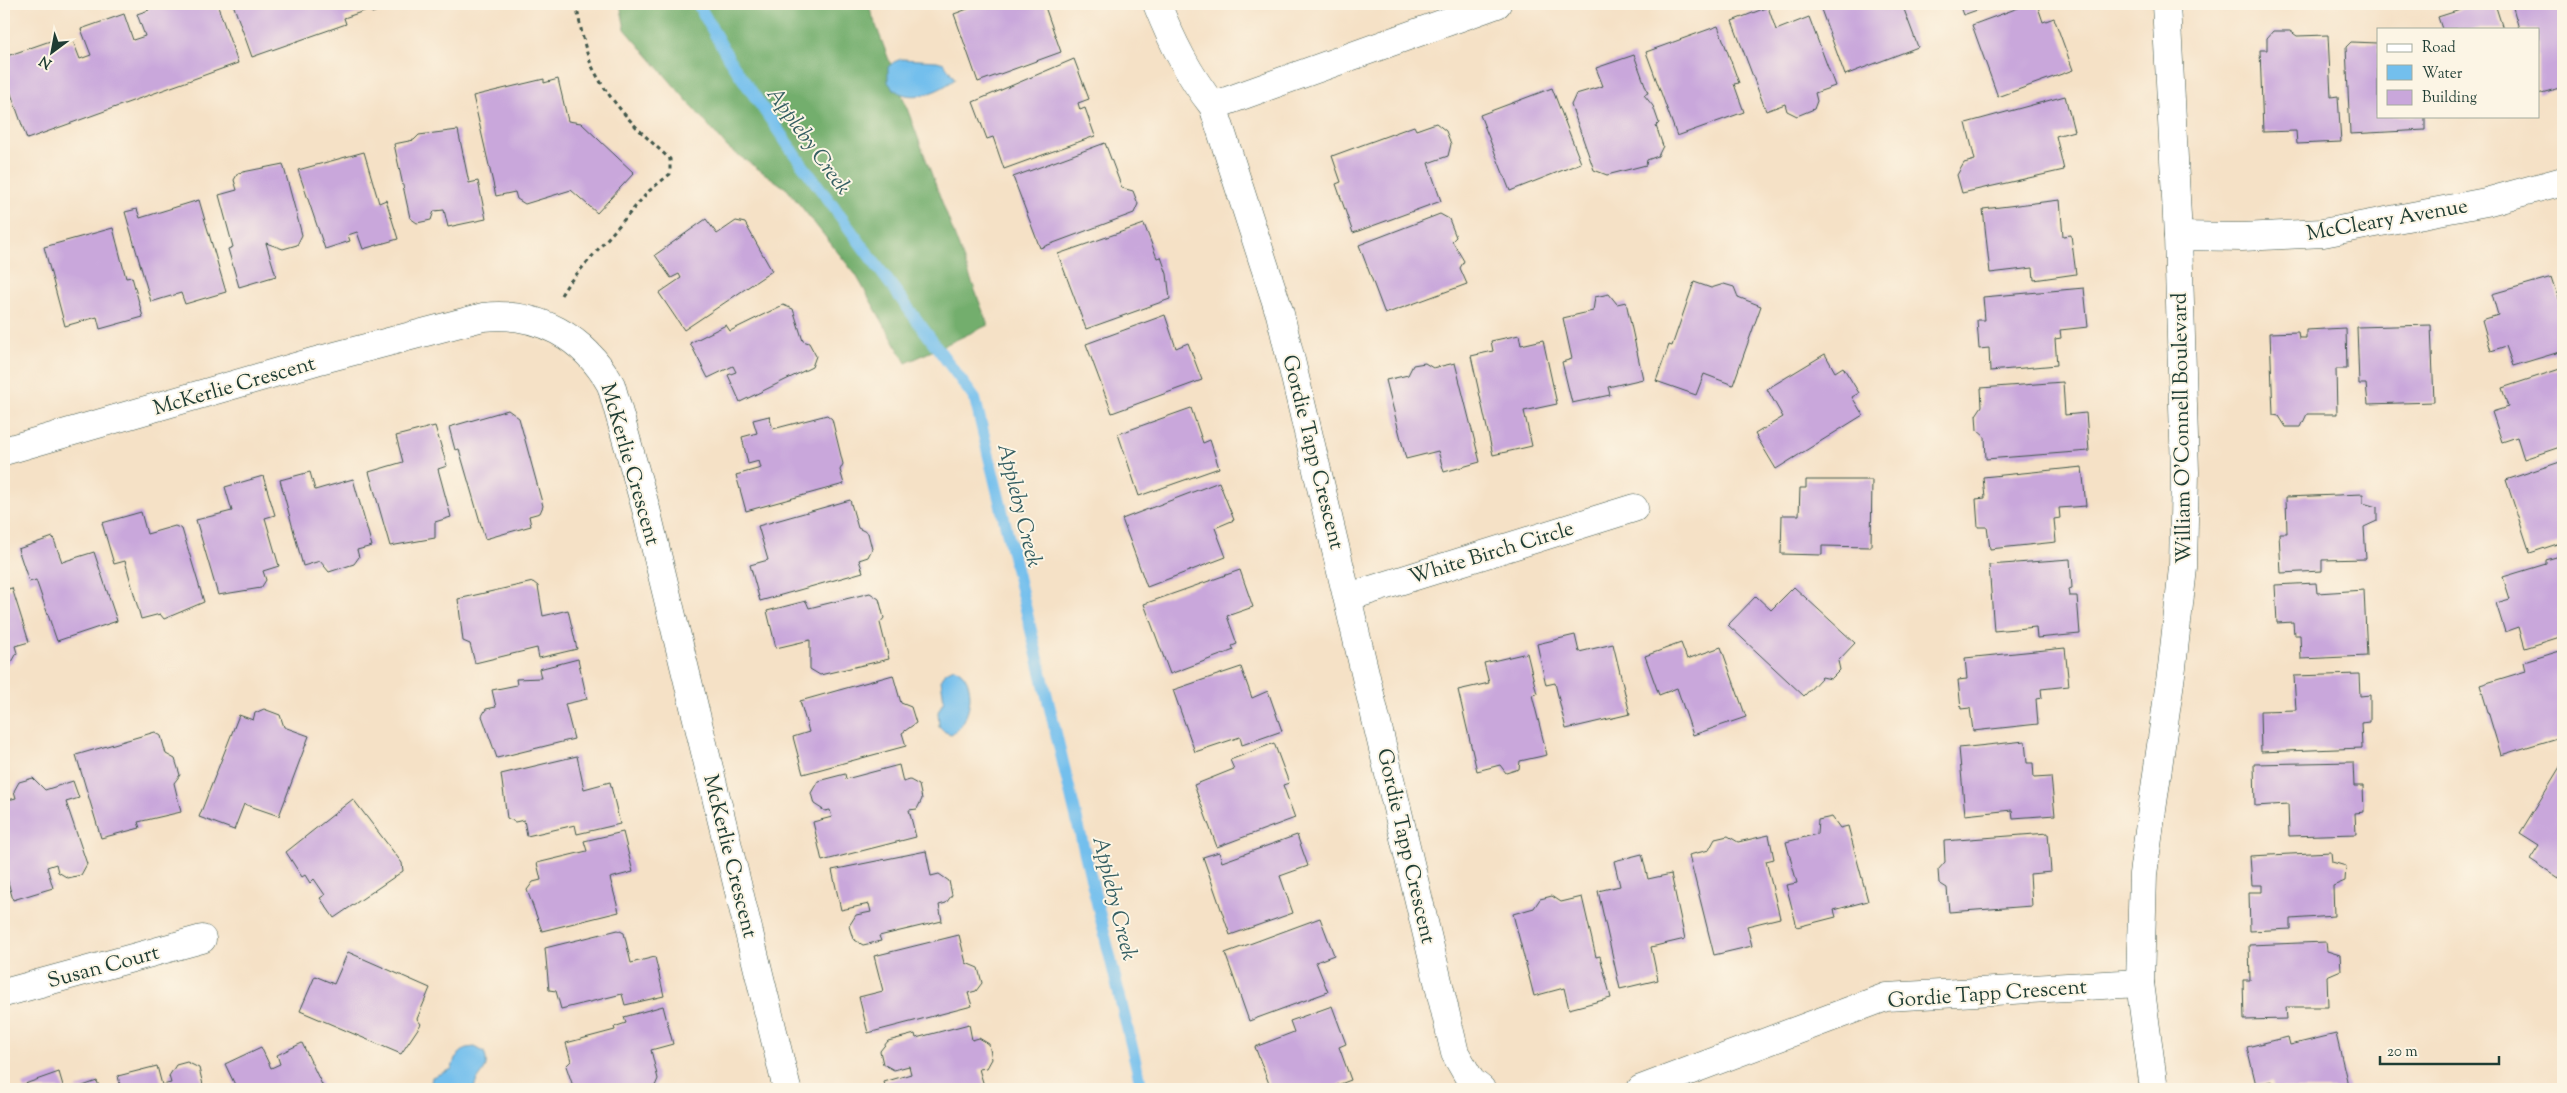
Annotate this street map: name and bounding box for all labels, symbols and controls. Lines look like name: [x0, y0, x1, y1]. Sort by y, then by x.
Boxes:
north arrow: [28, 28, 78, 78]
legend: [2377, 28, 2540, 118]
text: Road: [2422, 38, 2456, 59]
text: N: [36, 50, 56, 73]
text: Water: [2422, 64, 2463, 85]
water label: Appleby Creek: [757, 81, 858, 203]
text: Building: [2422, 88, 2477, 109]
street label: McCleary Avenue: [2304, 192, 2470, 250]
street label: William O'Connell Boulevard: [2166, 292, 2200, 564]
street label: McKerlie Crescent: [150, 349, 319, 424]
street label: Gordie Tapp Crescent: [1273, 352, 1351, 553]
street label: McKerlie Crescent: [592, 380, 667, 549]
water label: Appleby Creek: [987, 440, 1049, 571]
street label: White Birch Circle: [1405, 515, 1578, 593]
street label: Gordie Tapp Crescent: [1368, 746, 1442, 947]
street label: McKerlie Crescent: [694, 772, 764, 941]
water label: Appleby Creek: [1082, 833, 1144, 964]
street label: Susan Court: [44, 939, 163, 997]
street label: Gordie Tapp Crescent: [1886, 973, 2088, 1017]
scale bar: [2380, 1033, 2498, 1065]
text: 20 m: [2387, 1042, 2418, 1063]

